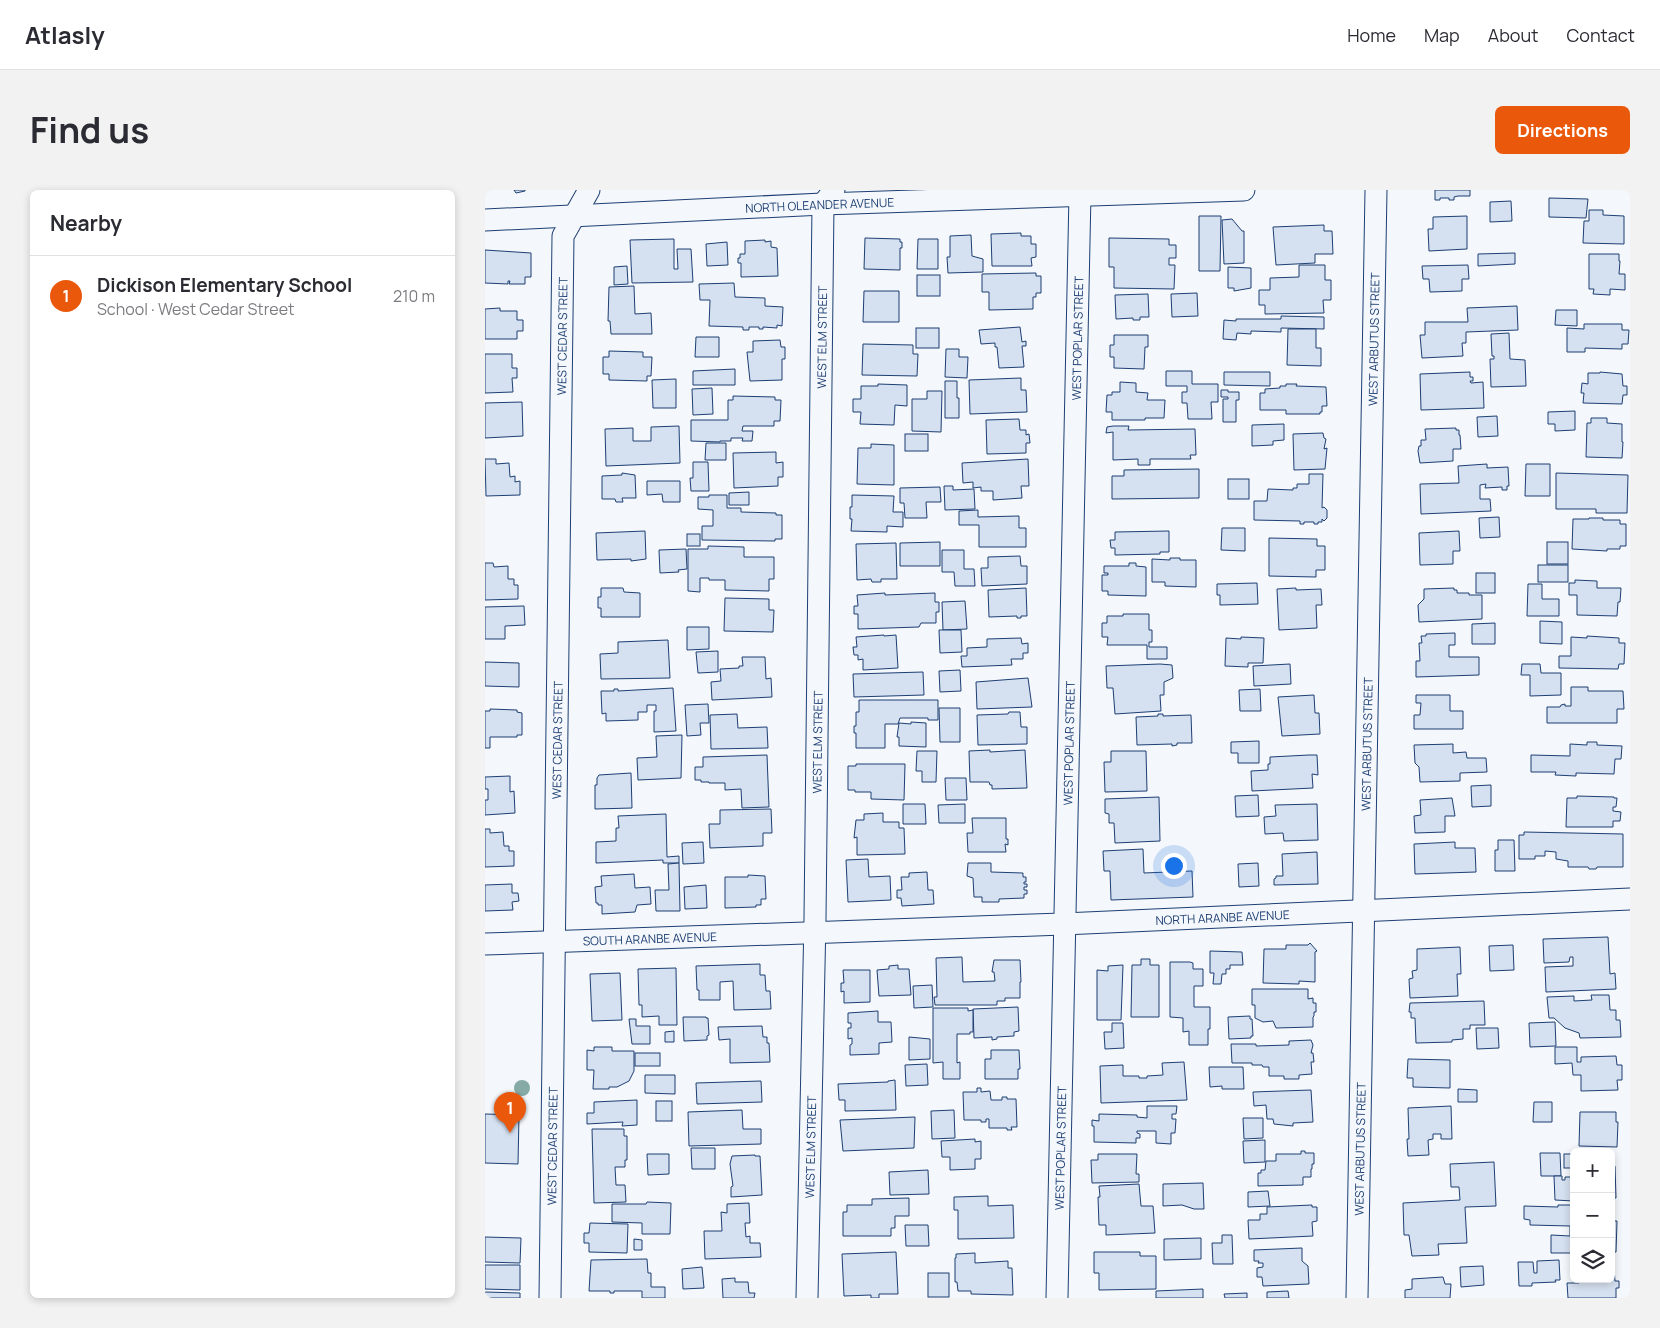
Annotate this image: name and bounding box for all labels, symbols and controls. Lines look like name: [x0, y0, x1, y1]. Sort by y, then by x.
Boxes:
text: Atlasly: [25, 18, 105, 51]
text: Home: [1347, 23, 1396, 47]
text: Map: [1424, 23, 1460, 47]
text: About: [1488, 23, 1538, 47]
text: Contact: [1566, 23, 1635, 47]
text: Find us: [30, 106, 149, 154]
button: Directions: [1495, 106, 1630, 154]
street label: NORTH OLEANDER AVENUE: [745, 193, 895, 216]
text: Nearby: [50, 209, 122, 237]
street label: WEST ARBUTUS STREET: [1364, 271, 1383, 406]
text: Dickison Elementary School: [97, 272, 352, 298]
street label: WEST POPLAR STREET: [1067, 275, 1087, 401]
street label: WEST CEDAR STREET: [553, 276, 571, 395]
text: 1: [62, 285, 70, 307]
text: 210 m: [393, 285, 435, 307]
street label: WEST ELM STREET: [812, 285, 831, 389]
text: School · West Cedar Street: [97, 298, 294, 320]
street label: WEST ARBUTUS STREET: [1357, 676, 1376, 811]
street label: WEST CEDAR STREET: [548, 680, 566, 799]
street label: WEST POPLAR STREET: [1059, 680, 1078, 805]
street label: WEST ELM STREET: [808, 690, 826, 794]
your location: [1161, 853, 1187, 879]
street label: NORTH ARANBE AVENUE: [1155, 906, 1290, 928]
street label: SOUTH ARANBE AVENUE: [582, 927, 717, 949]
street label: WEST ARBUTUS STREET: [1350, 1081, 1369, 1216]
street label: WEST POPLAR STREET: [1050, 1085, 1070, 1210]
street label: WEST CEDAR STREET: [543, 1086, 561, 1205]
pin: 1: [494, 1092, 526, 1133]
street label: WEST ELM STREET: [801, 1095, 820, 1199]
map controls: [1570, 1148, 1615, 1283]
button: +: [1570, 1148, 1615, 1193]
button: −: [1570, 1193, 1615, 1238]
button: layers: [1570, 1238, 1615, 1283]

